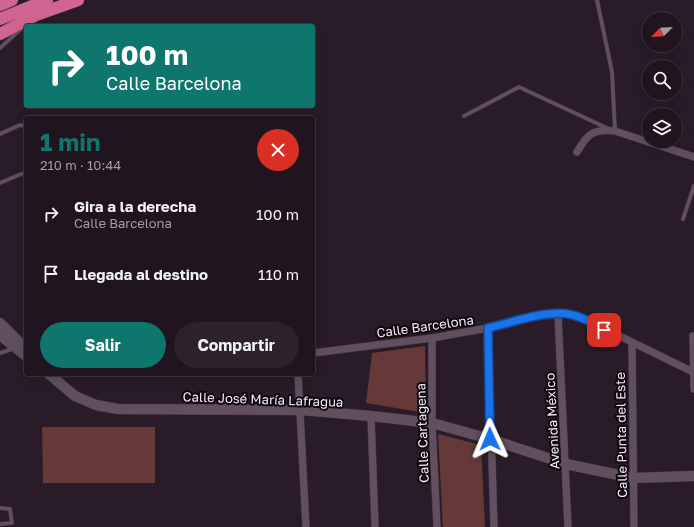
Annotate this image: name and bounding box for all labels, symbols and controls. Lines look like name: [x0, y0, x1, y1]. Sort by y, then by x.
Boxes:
north arrow: [642, 12, 682, 52]
map controls: [642, 12, 682, 148]
text: 100 m: [106, 38, 188, 71]
icon: right: [40, 40, 92, 92]
button: search: [642, 60, 682, 100]
text: Calle Barcelona: [106, 72, 242, 94]
button: layers: [642, 108, 682, 148]
text: 1 min: [40, 127, 100, 156]
button: close: [257, 129, 299, 171]
text: 210 m · 10:44: [40, 157, 121, 173]
text: Gira a la derecha: [74, 197, 196, 215]
icon: right: [40, 203, 62, 225]
text: 100 m: [256, 205, 299, 223]
text: Calle Barcelona: [74, 215, 172, 231]
icon: arrive: [40, 263, 62, 285]
text: Llegada al destino: [74, 265, 208, 283]
text: 110 m: [258, 265, 299, 283]
street label: Calle Barcelona: [375, 311, 475, 341]
pin: [587, 313, 621, 347]
icon: arrive: [593, 319, 615, 341]
button: Salir: [40, 322, 166, 368]
button: Compartir: [174, 322, 299, 368]
street label: Avenida México: [541, 372, 563, 470]
street label: Calle Punta del Este: [612, 372, 630, 498]
street label: Calle Cartagena: [412, 383, 432, 483]
street label: Calle José María Lafragua: [182, 388, 344, 410]
position arrow: [469, 418, 511, 460]

